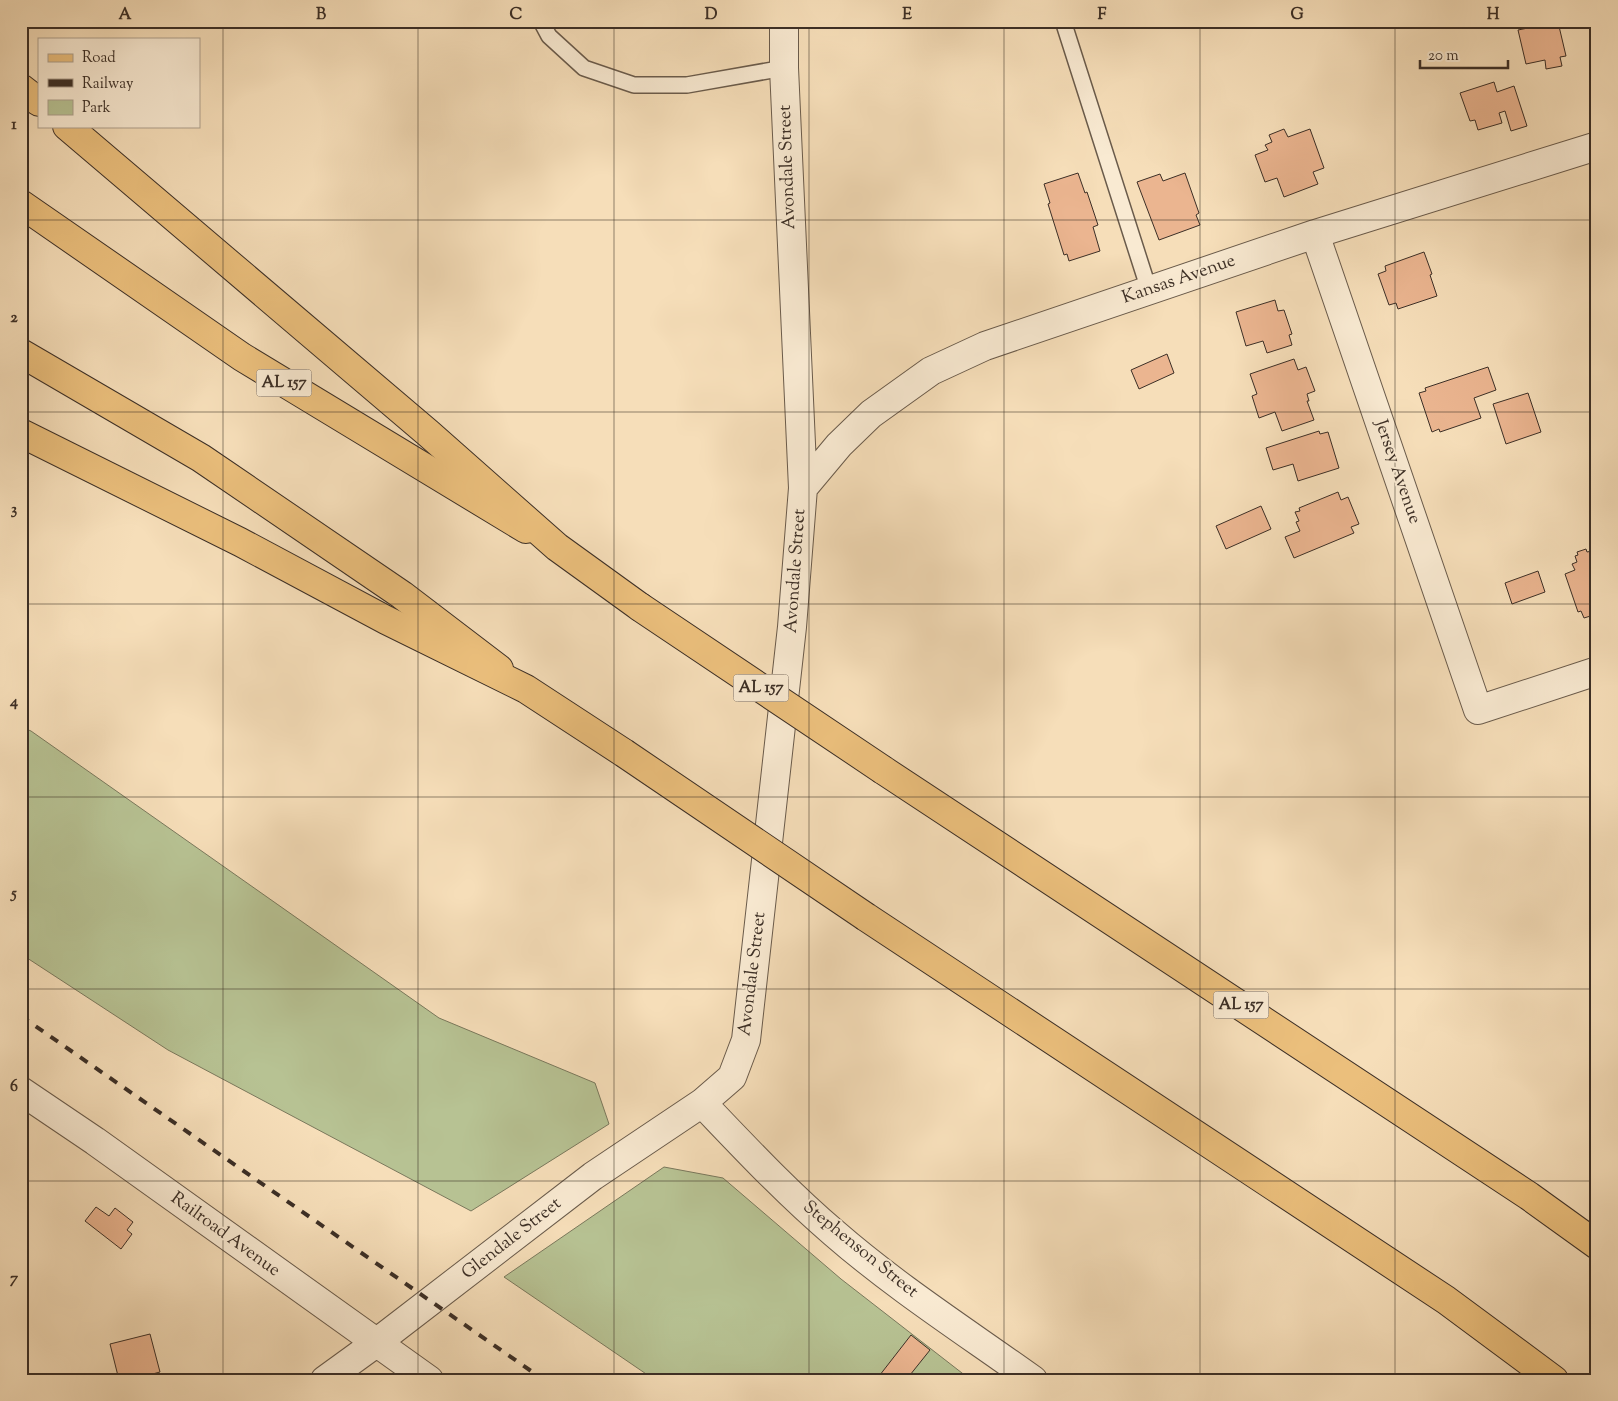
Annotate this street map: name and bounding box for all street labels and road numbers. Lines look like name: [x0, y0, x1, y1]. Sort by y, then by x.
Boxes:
street label: Avondale Street: [773, 104, 803, 230]
street label: Kansas Avenue: [1119, 248, 1239, 312]
road number: AL 157: [256, 369, 312, 396]
street label: Jersey Avenue: [1367, 416, 1427, 528]
street label: Avondale Street: [779, 508, 813, 634]
road number: AL 157: [734, 674, 788, 701]
street label: Avondale Street: [732, 910, 774, 1038]
road number: AL 157: [1214, 992, 1268, 1018]
street label: Railroad Avenue: [165, 1186, 285, 1284]
street label: Glendale Street: [457, 1192, 567, 1286]
street label: Stephenson Street: [797, 1195, 923, 1305]

